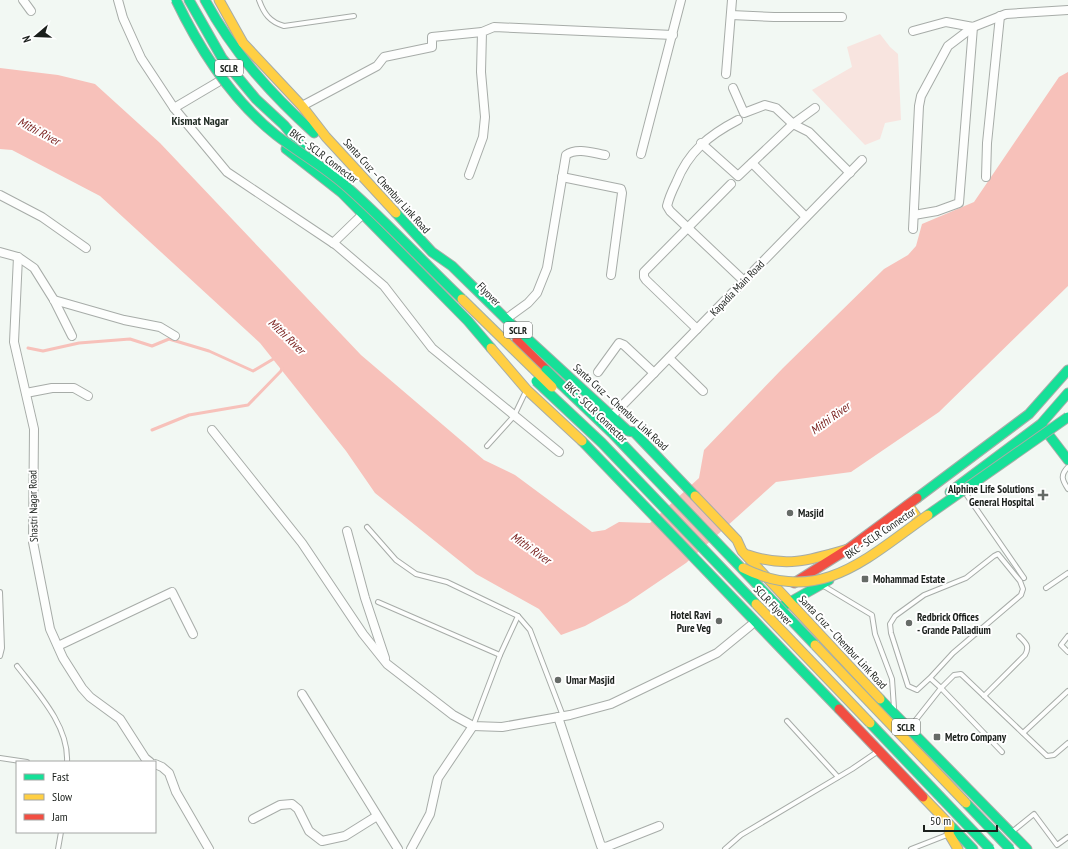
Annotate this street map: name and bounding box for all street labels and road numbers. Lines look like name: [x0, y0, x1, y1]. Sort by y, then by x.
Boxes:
road number: SCLR: [215, 60, 243, 76]
street label: BKC - SCLR Connector: [287, 126, 361, 186]
street label: Santa Cruz – Chembur Link Road: [341, 136, 434, 237]
street label: Kapadia Main Road: [707, 257, 767, 319]
street label: Flyover: [474, 279, 504, 309]
road number: SCLR: [504, 322, 532, 338]
street label: Santa Cruz – Chembur Link Road: [571, 361, 672, 454]
street label: BKC - SCLR Connector: [562, 378, 630, 446]
street label: Shastri Nagar Road: [25, 470, 41, 542]
street label: BKC - SCLR Connector: [842, 504, 918, 562]
street label: SCLR Flyover: [751, 582, 795, 628]
street label: Santa Cruz – Chembur Link Road: [796, 592, 890, 692]
road number: SCLR: [892, 719, 920, 735]

